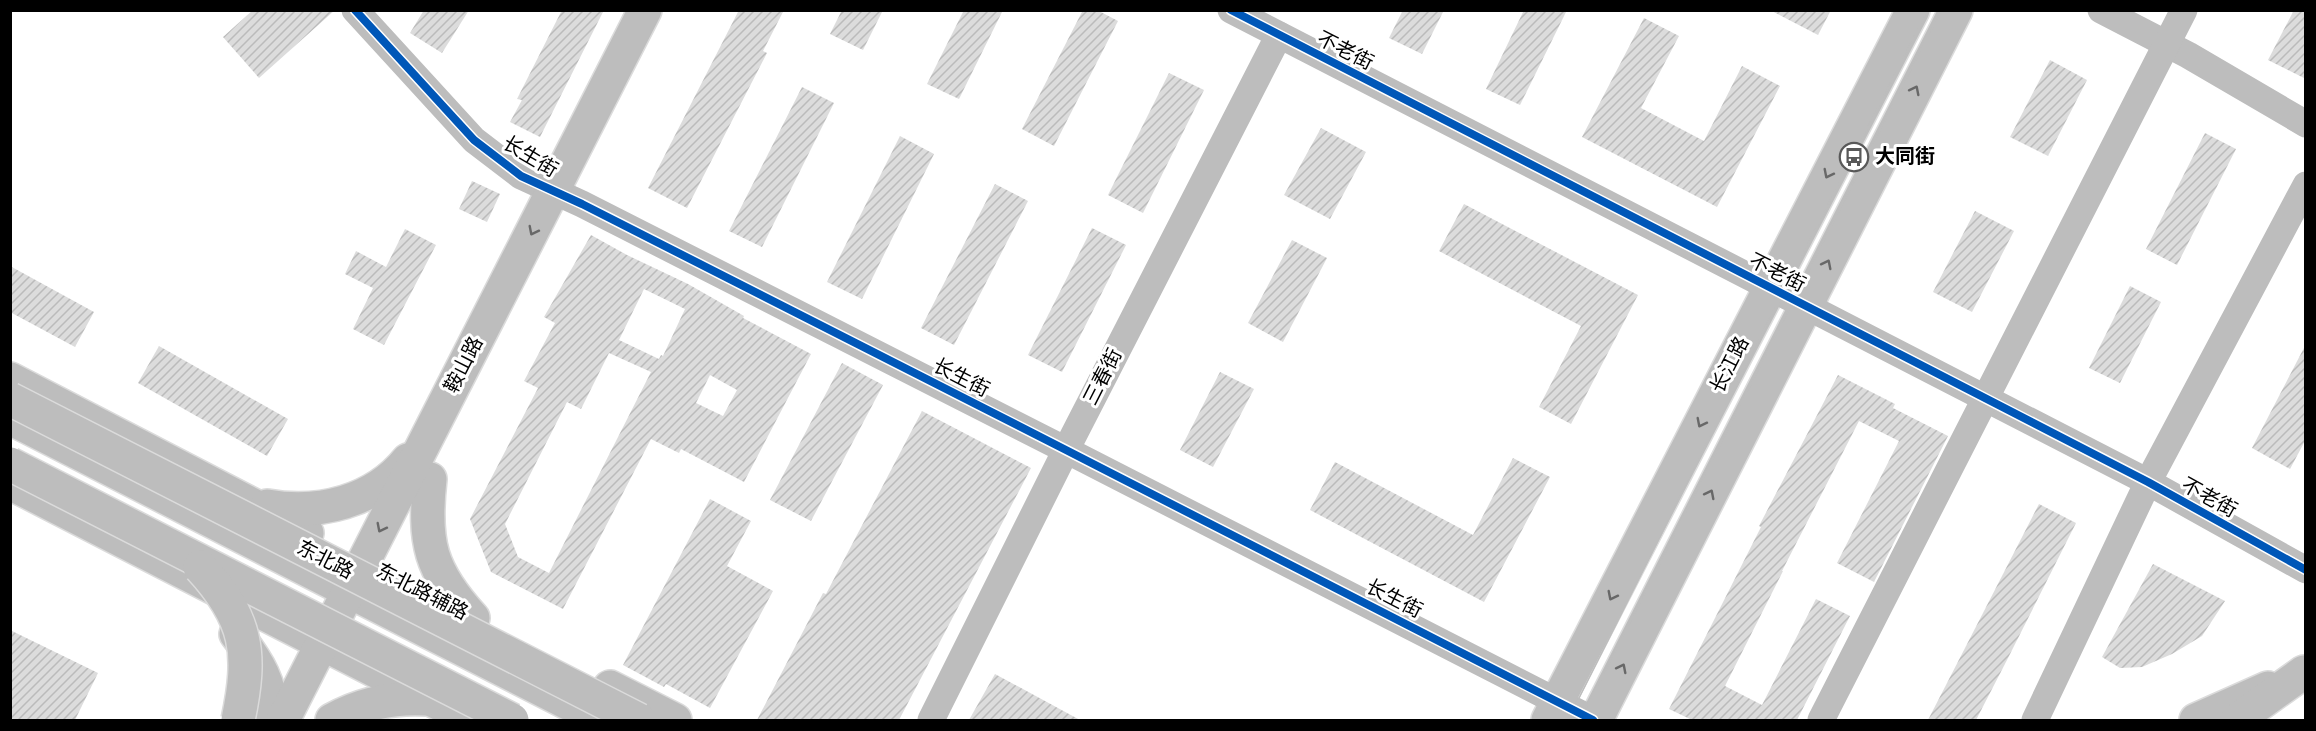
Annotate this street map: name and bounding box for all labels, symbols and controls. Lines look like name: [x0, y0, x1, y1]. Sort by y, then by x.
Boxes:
street label: 不老街: [1312, 25, 1378, 77]
one-way arrow: [1908, 86, 1919, 96]
street label: 长生街: [497, 130, 563, 184]
bus stop icon: 大同街: [1838, 141, 1870, 173]
place label: 大同街: [1875, 143, 1935, 171]
one-way arrow: [1824, 168, 1835, 179]
one-way arrow: [528, 225, 540, 236]
street label: 不老街: [1744, 247, 1810, 299]
one-way arrow: [1819, 259, 1831, 270]
street label: 鞍山路: [438, 332, 490, 398]
street label: 长江路: [1704, 332, 1756, 398]
street label: 三春街: [1077, 344, 1129, 410]
street label: 长生街: [928, 352, 994, 404]
one-way arrow: [1697, 416, 1708, 427]
street label: 不老街: [2176, 471, 2242, 525]
one-way arrow: [1703, 490, 1715, 501]
one-way arrow: [377, 522, 388, 532]
street label: 东北路: [292, 534, 358, 586]
street label: 东北路辅路: [371, 557, 473, 627]
street label: 长生街: [1361, 573, 1427, 625]
one-way arrow: [1608, 590, 1619, 601]
one-way arrow: [1615, 664, 1627, 675]

